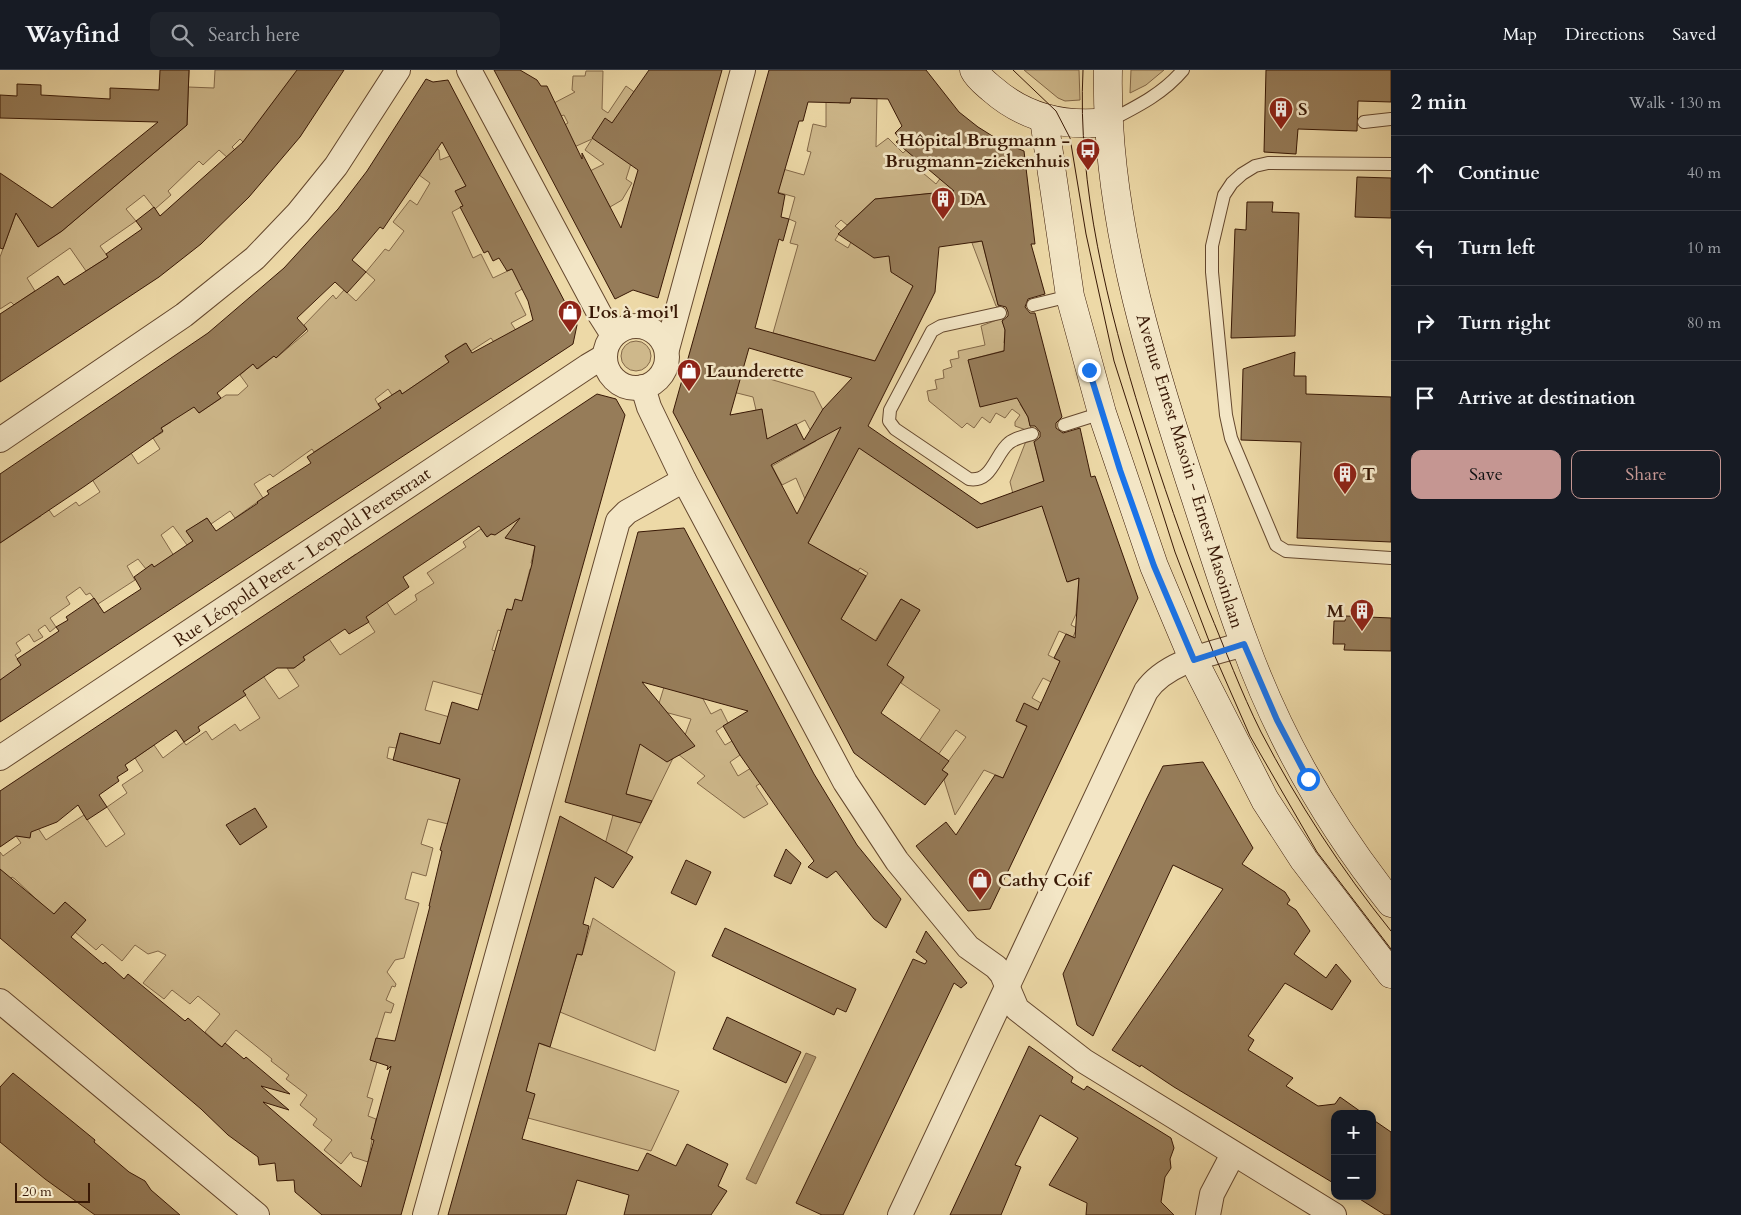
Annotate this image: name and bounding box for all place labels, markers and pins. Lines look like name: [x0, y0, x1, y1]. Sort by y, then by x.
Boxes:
building icon: S: [1268, 96, 1294, 130]
place label: S: [1298, 97, 1308, 122]
place label: Hôpital Brugmann - Brugmann-ziekenhuis: [885, 128, 1070, 174]
bus stop icon: Hôpital Brugmann - Brugmann-ziekenhuis: [1075, 137, 1101, 171]
building icon: DA: [930, 186, 956, 220]
place label: DA: [960, 187, 988, 212]
shop icon: L'os à moi'l: [557, 299, 583, 333]
place label: L'os à moi'l: [588, 300, 678, 325]
shop icon: Launderette: [676, 358, 702, 392]
place label: Launderette: [706, 359, 804, 384]
building icon: T: [1332, 461, 1358, 495]
place label: T: [1362, 462, 1375, 487]
building icon: M: [1349, 598, 1375, 632]
place label: M: [1327, 599, 1345, 624]
shop icon: Cathy Coif: [967, 867, 993, 901]
place label: Cathy Coif: [998, 868, 1093, 893]

